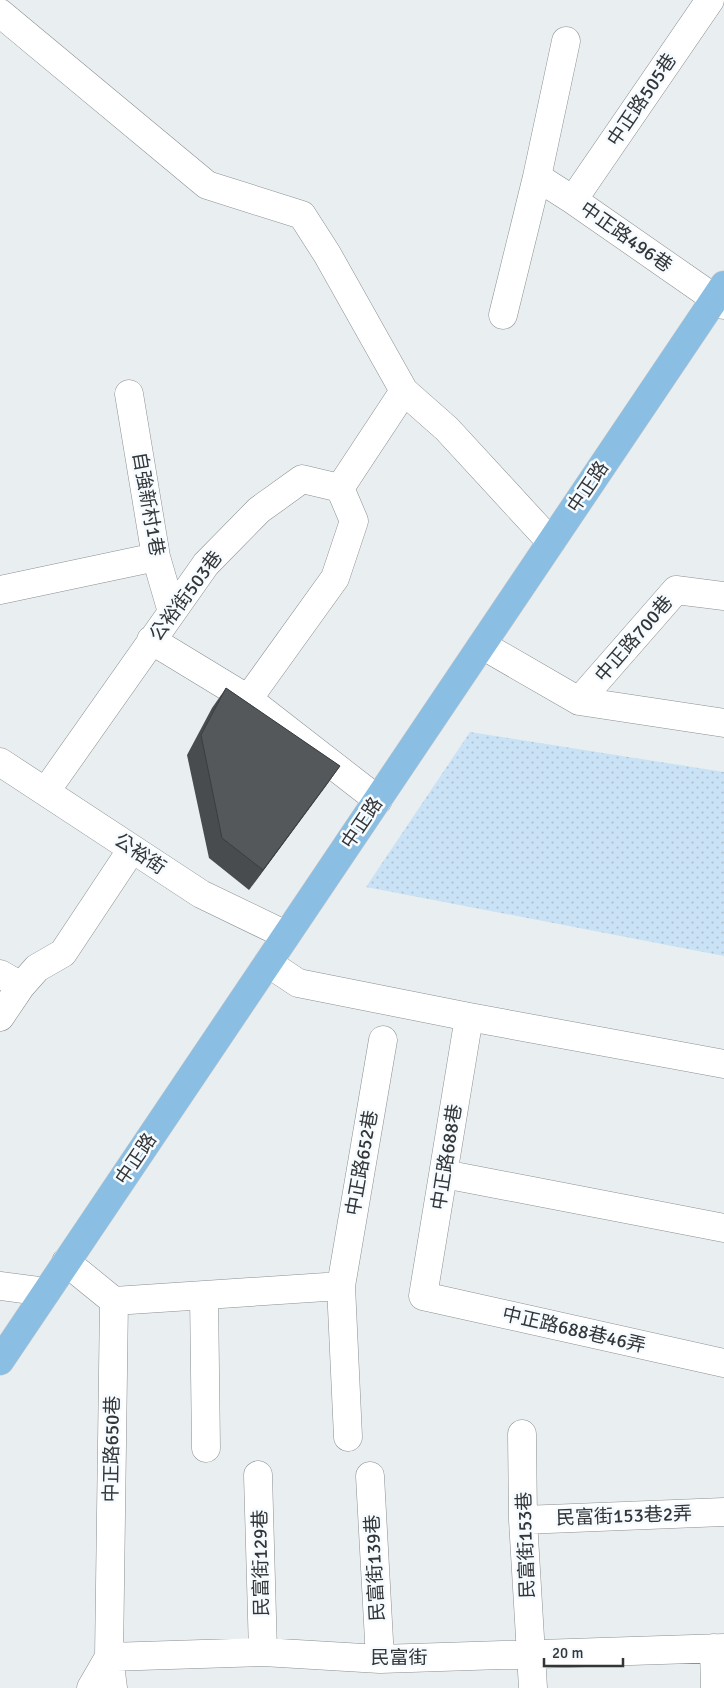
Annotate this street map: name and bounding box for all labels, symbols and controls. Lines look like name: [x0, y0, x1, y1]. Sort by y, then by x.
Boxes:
street label: 中正路505巷: [602, 49, 682, 151]
street label: 中正路496巷: [575, 197, 677, 277]
street label: 自強新村1巷: [127, 450, 169, 558]
street label: 中正路: [562, 457, 614, 517]
street label: 公裕街503巷: [144, 546, 228, 646]
street label: 中正路700巷: [590, 591, 678, 687]
street label: 中正路: [336, 793, 388, 853]
street label: 公裕街: [110, 828, 170, 880]
street label: 中正路688巷: [427, 1102, 467, 1212]
street label: 中正路652巷: [341, 1108, 383, 1218]
street label: 中正路: [110, 1129, 162, 1189]
street label: 中正路688巷46弄: [500, 1302, 648, 1358]
street label: 中正路650巷: [99, 1395, 125, 1503]
street label: 民富街153巷: [512, 1491, 540, 1599]
street label: 民富街153巷2弄: [556, 1502, 692, 1530]
street label: 民富街129巷: [248, 1509, 274, 1617]
street label: 民富街139巷: [360, 1514, 390, 1622]
scale bar: [544, 1636, 623, 1668]
text: 20 m: [552, 1644, 583, 1662]
street label: 民富街: [370, 1646, 428, 1670]

